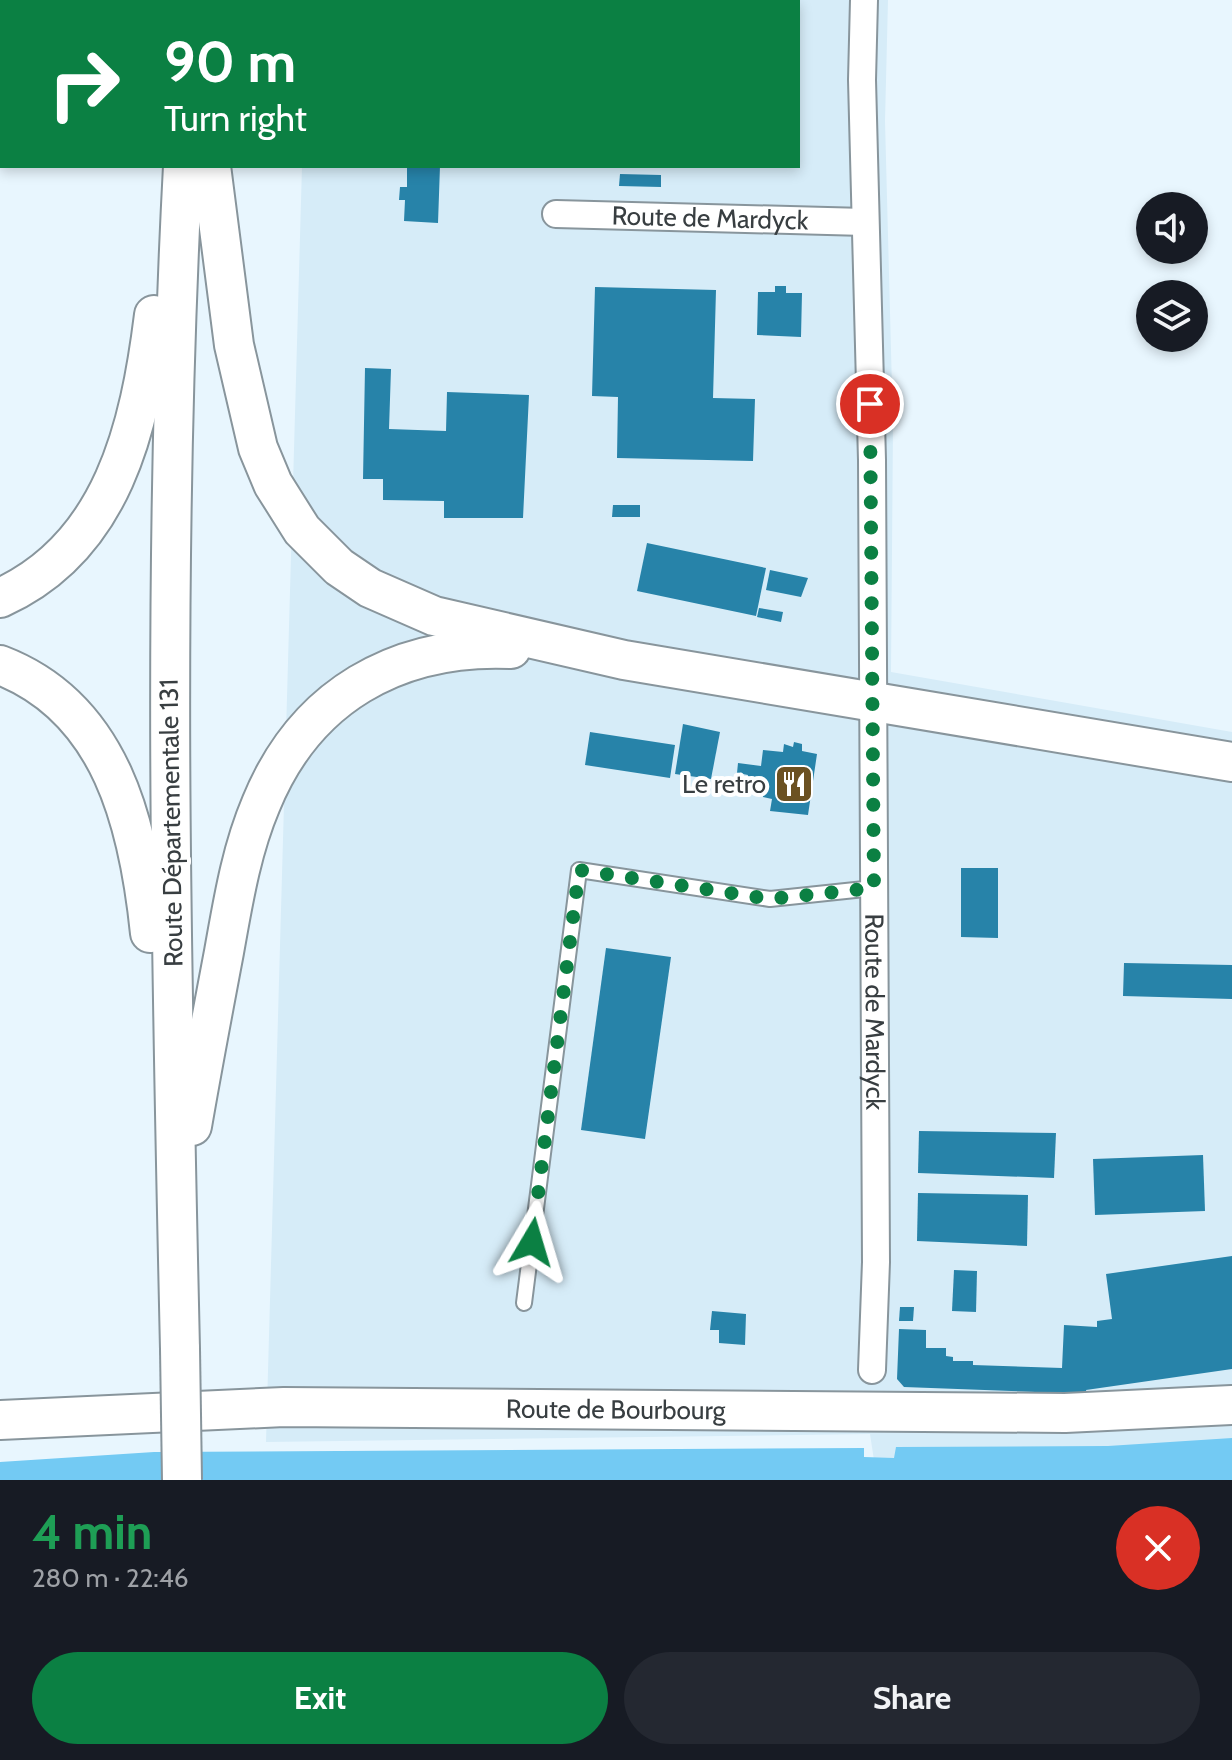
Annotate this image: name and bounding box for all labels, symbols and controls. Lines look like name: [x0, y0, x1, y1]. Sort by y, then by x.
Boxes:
text: 90 m: [164, 28, 296, 96]
icon: right: [32, 32, 136, 136]
text: Turn right: [164, 96, 307, 140]
map controls: [1136, 192, 1208, 352]
button: sound: [1136, 192, 1208, 264]
street label: Route de Mardyck: [611, 199, 809, 237]
button: layers: [1136, 280, 1208, 352]
pin: [836, 370, 904, 438]
icon: arrive: [848, 382, 892, 426]
street label: Route Départementale 131: [152, 679, 190, 967]
restaurant icon: Le retro: [773, 763, 815, 805]
place label: Le retro: [682, 768, 766, 800]
street label: Route de Mardyck: [858, 913, 891, 1111]
position arrow: [490, 1200, 574, 1284]
street label: Route de Bourbourg: [506, 1393, 727, 1426]
text: 4 min: [32, 1503, 152, 1561]
button: close: [1116, 1506, 1200, 1590]
text: 280 m · 22:46: [32, 1562, 189, 1594]
button: Exit: [32, 1652, 608, 1744]
button: Share: [624, 1652, 1200, 1744]

